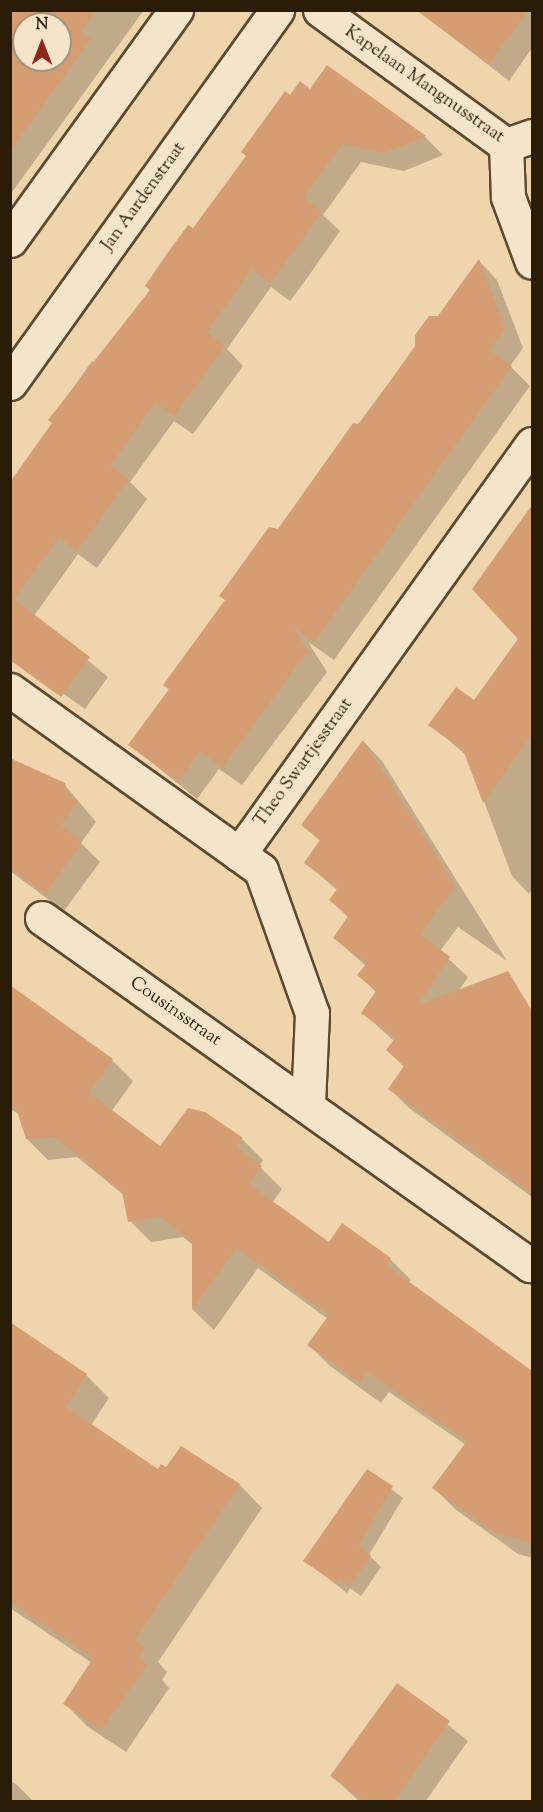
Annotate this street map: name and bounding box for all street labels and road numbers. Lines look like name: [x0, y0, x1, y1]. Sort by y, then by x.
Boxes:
street label: Kapelaan Mangnusstraat: [340, 22, 508, 148]
street label: Jan Aardenstraat: [97, 138, 191, 256]
street label: Theo Swartjesstraat: [250, 695, 358, 831]
street label: Cousinsstraat: [125, 973, 225, 1051]

